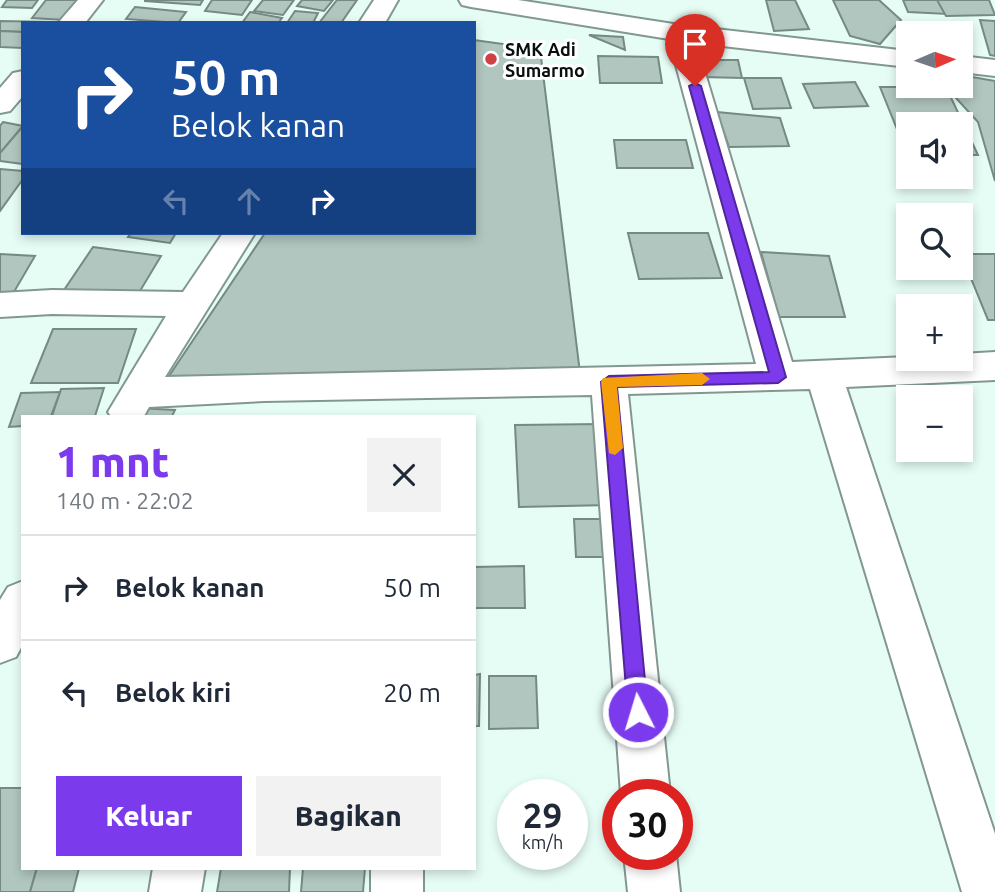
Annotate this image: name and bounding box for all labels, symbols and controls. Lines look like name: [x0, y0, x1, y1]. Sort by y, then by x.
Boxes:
pin: [665, 14, 725, 86]
north arrow: [896, 21, 973, 98]
map controls: [896, 21, 973, 462]
icon: arrive: [676, 25, 714, 63]
place label: SMK Adi Sumarmo: [505, 39, 585, 80]
icon: right: [56, 49, 147, 140]
text: 50 m: [171, 49, 280, 104]
marker: SMK Adi Sumarmo: [483, 51, 499, 67]
text: Belok kanan: [171, 107, 345, 143]
button: sound: [896, 112, 973, 189]
icon: left: [157, 182, 195, 220]
icon: ahead: [230, 182, 268, 220]
icon: right: [303, 182, 341, 220]
button: search: [896, 203, 973, 280]
button: +: [896, 294, 973, 371]
button: −: [896, 385, 973, 462]
text: 1 mnt: [56, 438, 169, 485]
button: close: [367, 438, 441, 512]
text: 140 m · 22:02: [56, 488, 194, 513]
icon: right: [56, 569, 94, 607]
text: Belok kanan: [115, 573, 265, 602]
text: 50 m: [383, 573, 441, 602]
icon: left: [56, 674, 94, 712]
position arrow: [601, 675, 675, 749]
text: Belok kiri: [115, 678, 231, 707]
text: 20 m: [383, 678, 441, 707]
button: Keluar: [56, 776, 242, 856]
button: Bagikan: [256, 776, 441, 856]
speed limit sign: 30: [602, 779, 693, 870]
text: 29: [523, 795, 562, 835]
text: km/h: [522, 832, 563, 852]

